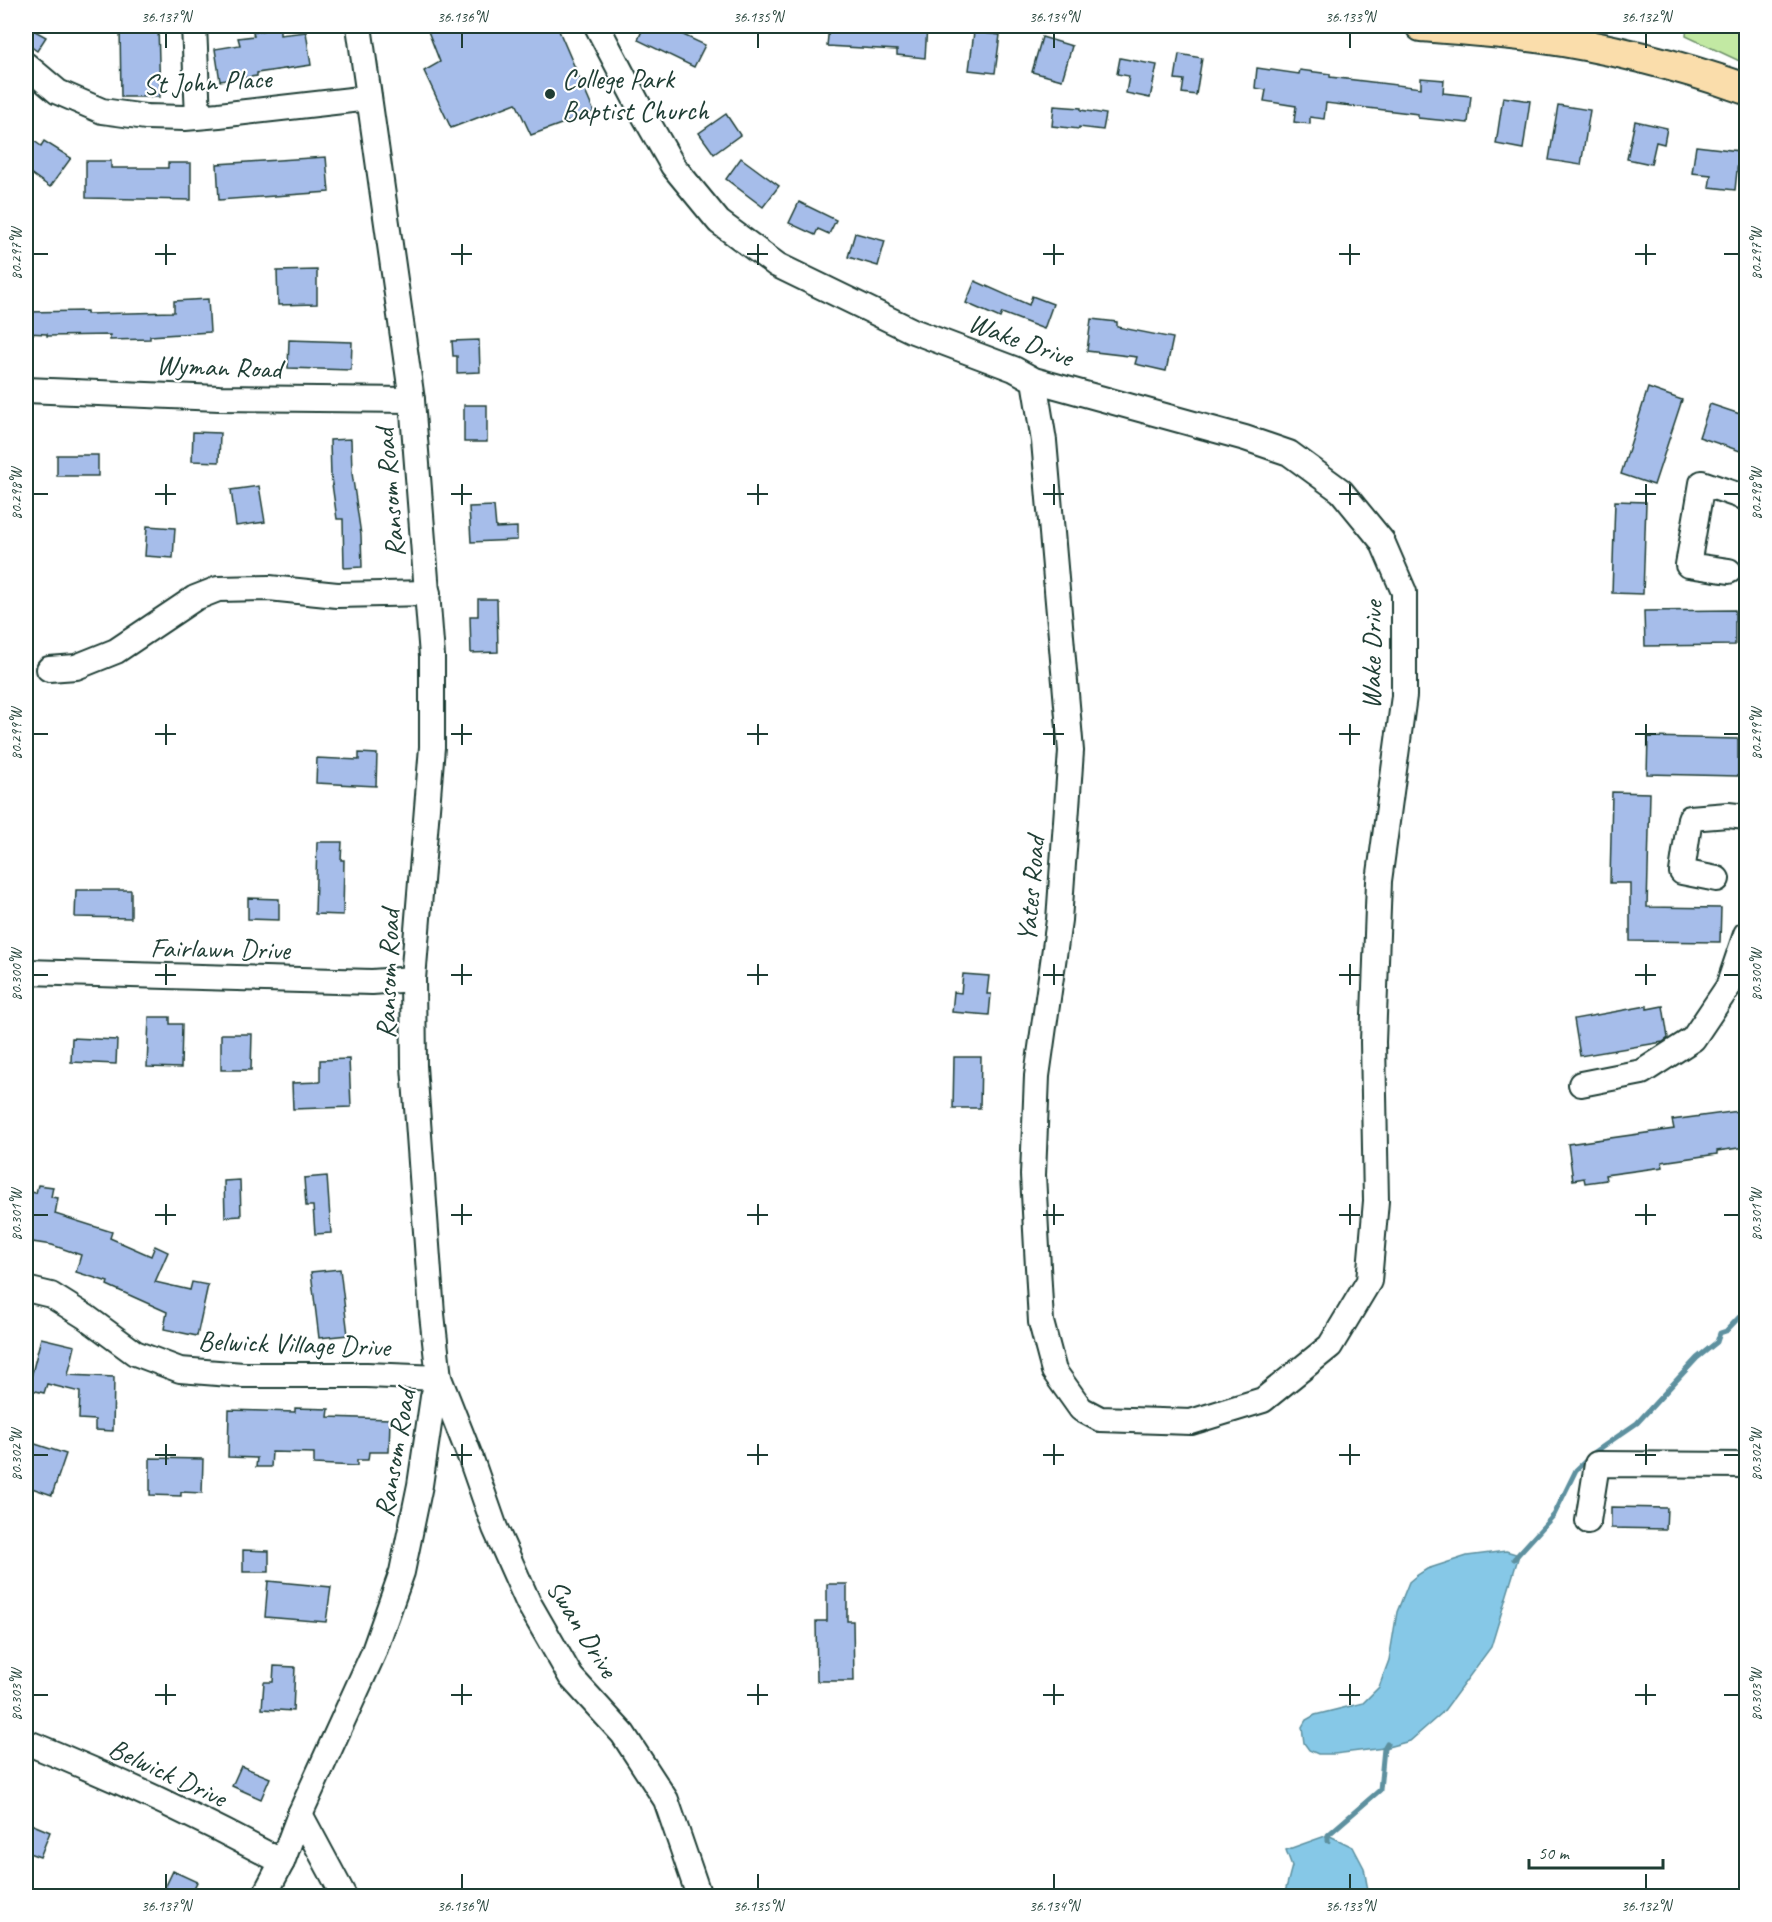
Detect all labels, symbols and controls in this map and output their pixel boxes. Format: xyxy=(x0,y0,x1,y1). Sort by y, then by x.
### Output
text: 36.137°N xyxy=(141,8,194,27)
text: 36.136°N xyxy=(437,8,490,27)
text: 36.135°N xyxy=(733,8,786,27)
text: 36.134°N xyxy=(1029,8,1082,27)
text: 36.133°N xyxy=(1325,8,1378,27)
text: 36.132°N xyxy=(1621,8,1674,27)
street label: St John Place xyxy=(142,61,274,102)
place label: College Park Baptist Church xyxy=(562,61,710,128)
marker: College Park Baptist Church xyxy=(543,87,557,101)
text: 80.297°W xyxy=(7,225,26,280)
text: 80.297°W xyxy=(1747,225,1766,280)
street label: Wake Drive xyxy=(964,304,1080,375)
street label: Wyman Road xyxy=(156,347,286,386)
street label: Ransom Road xyxy=(366,423,413,559)
text: 80.298°W xyxy=(7,465,26,520)
text: 80.298°W xyxy=(1747,465,1766,520)
street label: Wake Drive xyxy=(1353,599,1390,709)
text: 80.299°W xyxy=(7,705,26,760)
text: 80.299°W xyxy=(1747,705,1766,760)
street label: Yates Road xyxy=(1008,831,1053,943)
street label: Ransom Road xyxy=(368,905,407,1039)
street label: Fairlawn Drive xyxy=(150,930,292,967)
text: 80.300°W xyxy=(7,946,26,1001)
text: 80.300°W xyxy=(1747,946,1766,1001)
text: 80.301°W xyxy=(7,1186,26,1241)
text: 80.301°W xyxy=(1747,1186,1766,1241)
street label: Belwick Village Drive xyxy=(197,1323,393,1364)
street label: Ransom Road xyxy=(366,1382,424,1520)
text: 80.302°W xyxy=(7,1426,26,1481)
text: 80.302°W xyxy=(1747,1426,1766,1481)
street label: Swan Drive xyxy=(539,1573,627,1685)
text: 80.303°W xyxy=(7,1666,26,1721)
text: 80.303°W xyxy=(1747,1666,1766,1721)
street label: Belwick Drive xyxy=(103,1730,234,1816)
scale bar xyxy=(1529,1832,1662,1870)
text: 50 m xyxy=(1538,1842,1571,1864)
text: 36.137°N xyxy=(141,1897,194,1916)
text: 36.136°N xyxy=(437,1897,490,1916)
text: 36.135°N xyxy=(733,1897,786,1916)
text: 36.134°N xyxy=(1029,1897,1082,1916)
text: 36.133°N xyxy=(1325,1897,1378,1916)
text: 36.132°N xyxy=(1621,1897,1674,1916)

